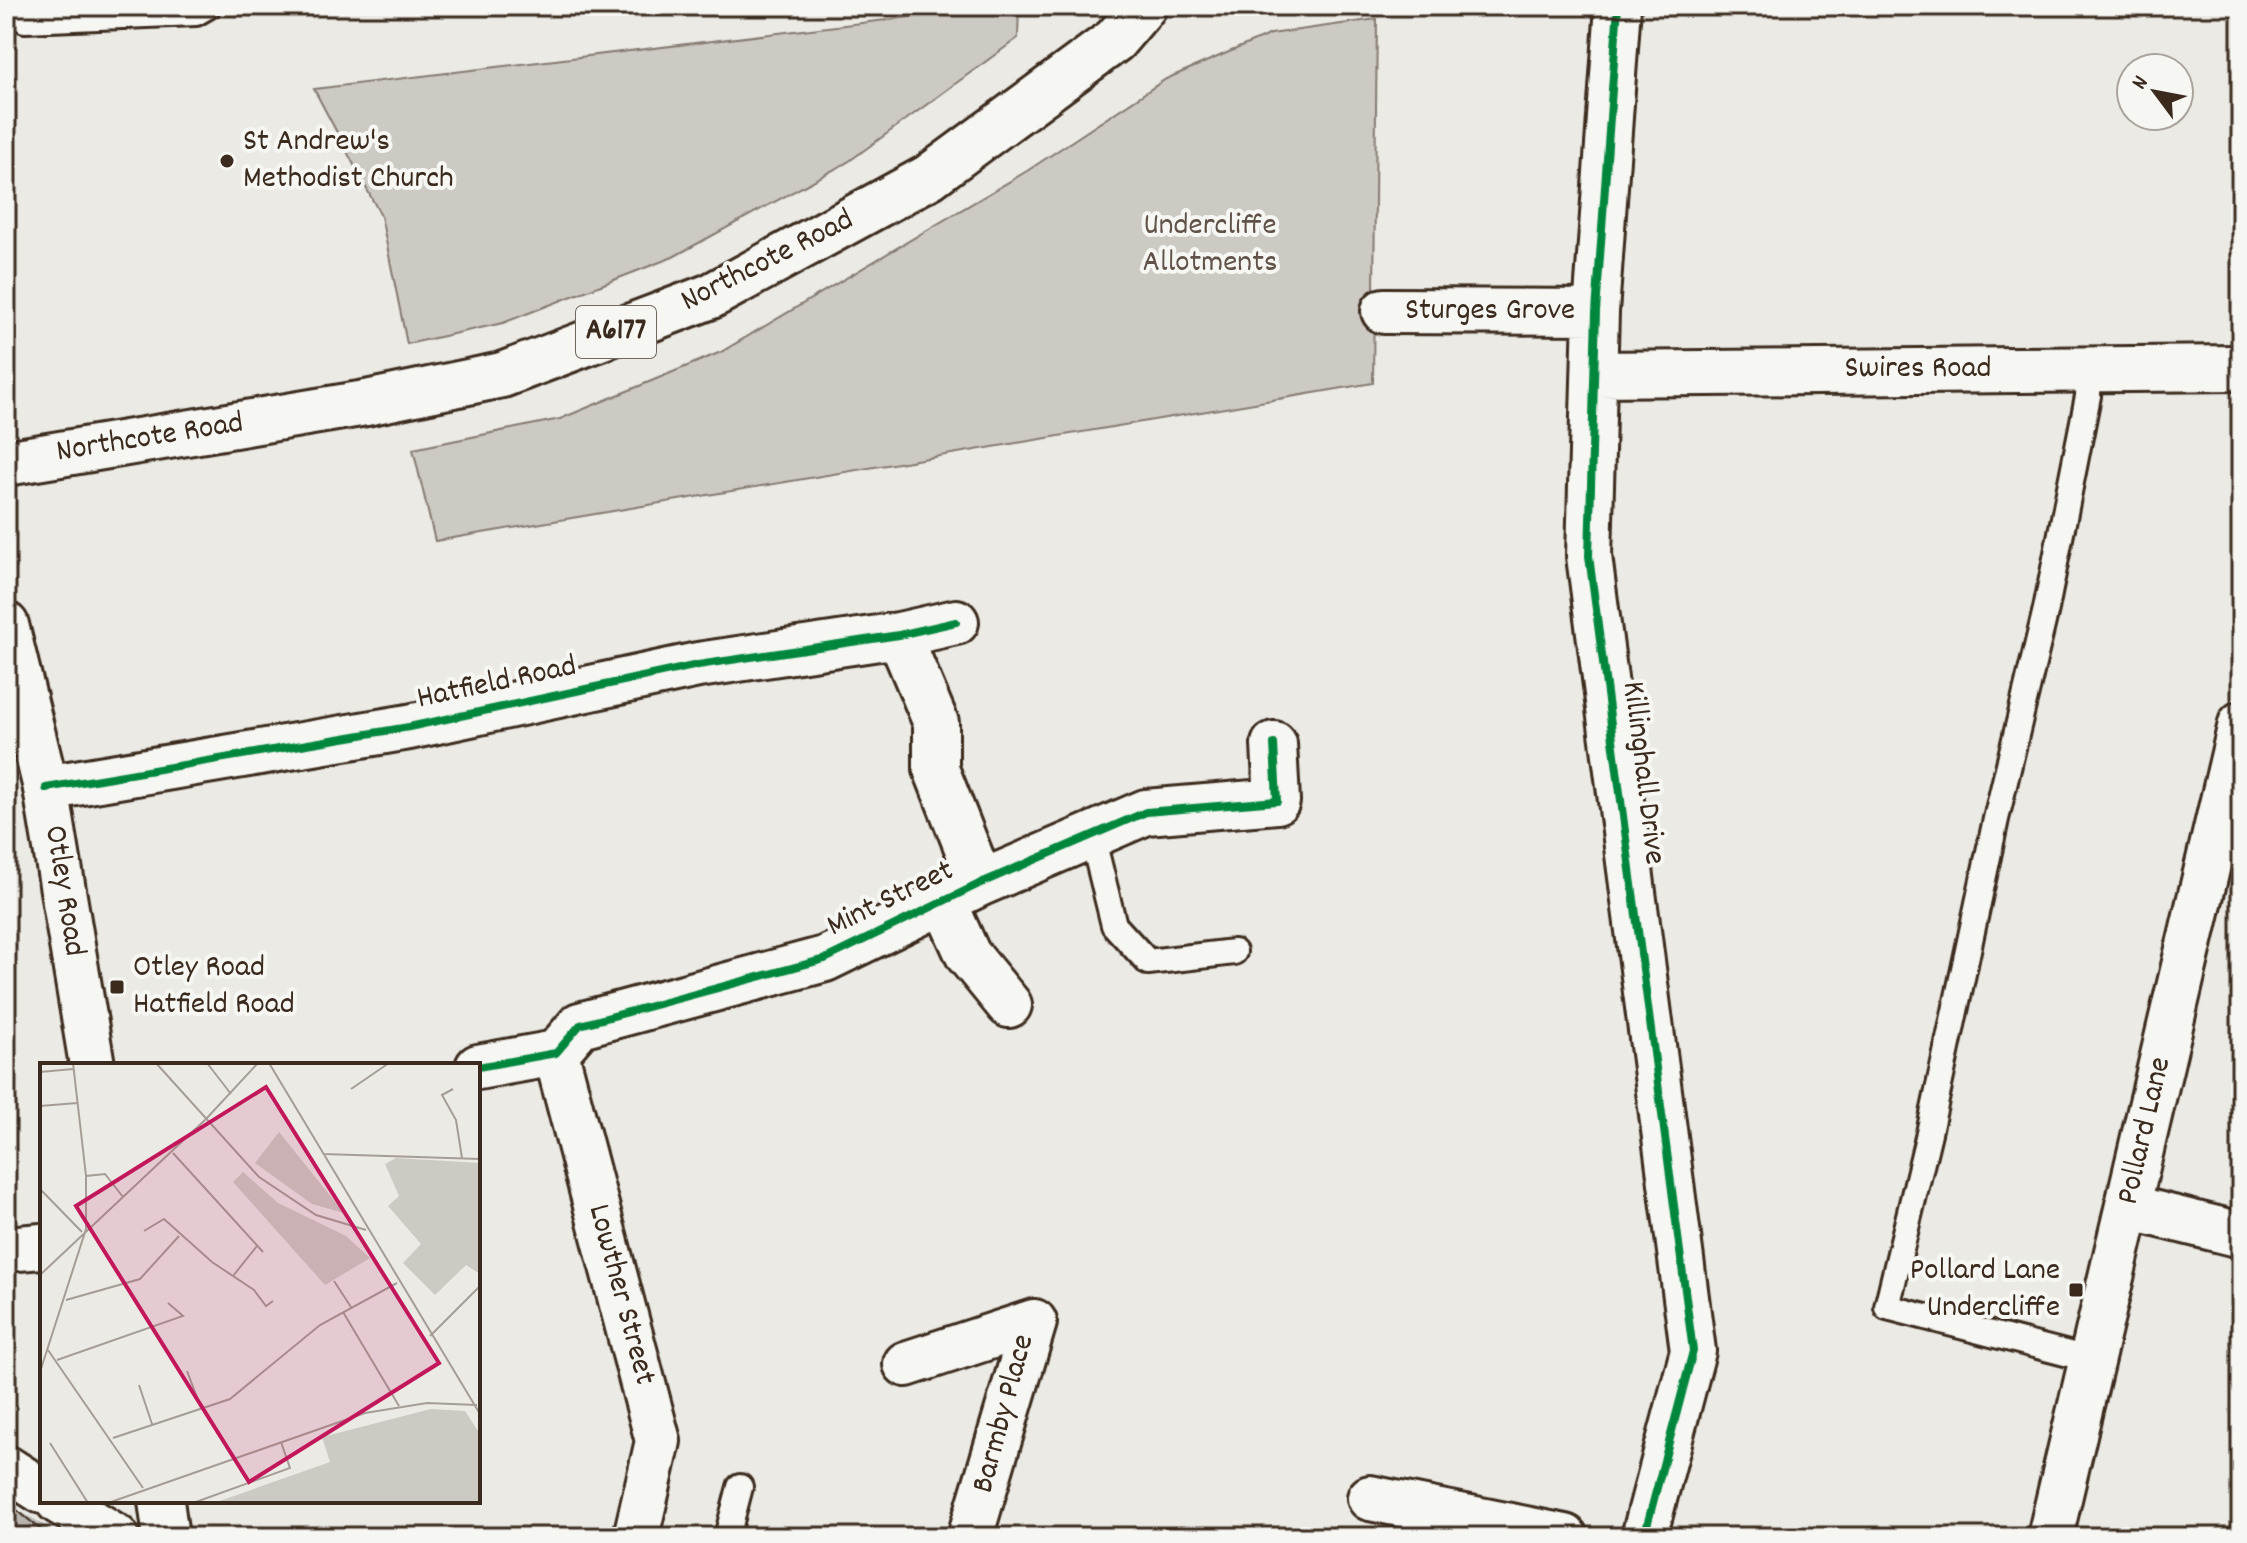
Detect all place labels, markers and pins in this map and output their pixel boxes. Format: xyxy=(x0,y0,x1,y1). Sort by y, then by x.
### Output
place label: St Andrew's Methodist Church xyxy=(243,120,454,203)
marker: St Andrew's Methodist Church xyxy=(218,152,236,170)
place label: Otley Road Hatfield Road xyxy=(133,946,295,1029)
marker: Otley Road Hatfield Road xyxy=(108,978,126,996)
place label: Pollard Lane Undercliffe xyxy=(1910,1249,2060,1332)
marker: Pollard Lane Undercliffe xyxy=(2067,1281,2085,1299)

